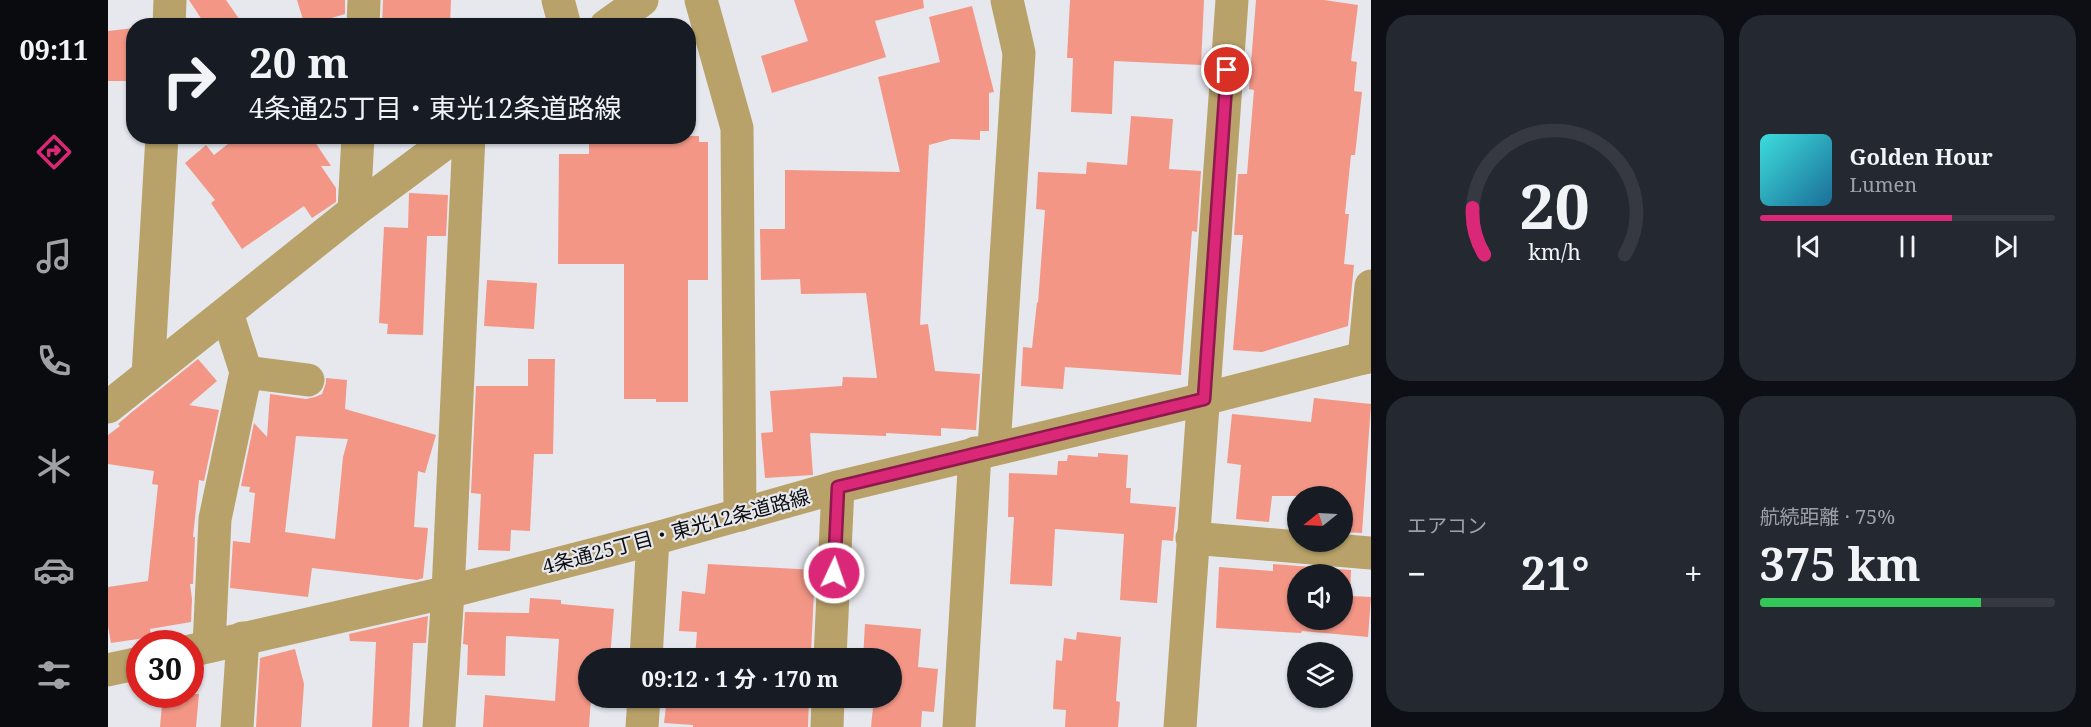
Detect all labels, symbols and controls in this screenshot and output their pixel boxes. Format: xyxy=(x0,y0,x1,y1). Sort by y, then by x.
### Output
text: 09:11 xyxy=(19,31,89,68)
text: 20 m xyxy=(249,33,349,90)
icon: right xyxy=(150,42,228,120)
pin xyxy=(1201,44,1252,95)
icon: arrive xyxy=(1210,53,1243,86)
text: 4条通25丁目・東光12条道路線 xyxy=(249,89,621,126)
icon: directions xyxy=(33,131,75,173)
text: Golden Hour xyxy=(1850,141,1993,171)
text: 20 xyxy=(1519,162,1590,247)
text: Lumen xyxy=(1850,171,1917,198)
icon: previous xyxy=(1792,230,1825,263)
icon: pause xyxy=(1891,230,1924,263)
icon: next xyxy=(1989,230,2022,263)
icon: music xyxy=(33,235,75,277)
text: km/h xyxy=(1528,238,1581,267)
icon: phone xyxy=(33,340,75,382)
icon: climate xyxy=(33,445,75,487)
street label: 4条通25丁目・東光12条道路線 xyxy=(539,482,813,580)
north arrow xyxy=(1287,486,1353,552)
map controls xyxy=(1287,486,1353,708)
text: 航続距離 · 75% xyxy=(1760,503,1895,530)
text: エアコン xyxy=(1407,512,1487,539)
text: 375 km xyxy=(1760,533,1921,594)
position arrow xyxy=(802,541,866,605)
text: 21° xyxy=(1521,542,1590,603)
icon: car xyxy=(33,549,75,591)
text: − xyxy=(1407,551,1426,596)
text: + xyxy=(1684,551,1702,596)
button: sound xyxy=(1287,564,1353,630)
speed limit sign: 30 xyxy=(126,630,204,708)
button: layers xyxy=(1287,642,1353,708)
icon: filters xyxy=(33,654,75,696)
text: 09:12 · 1 分 · 170 m xyxy=(641,663,839,693)

